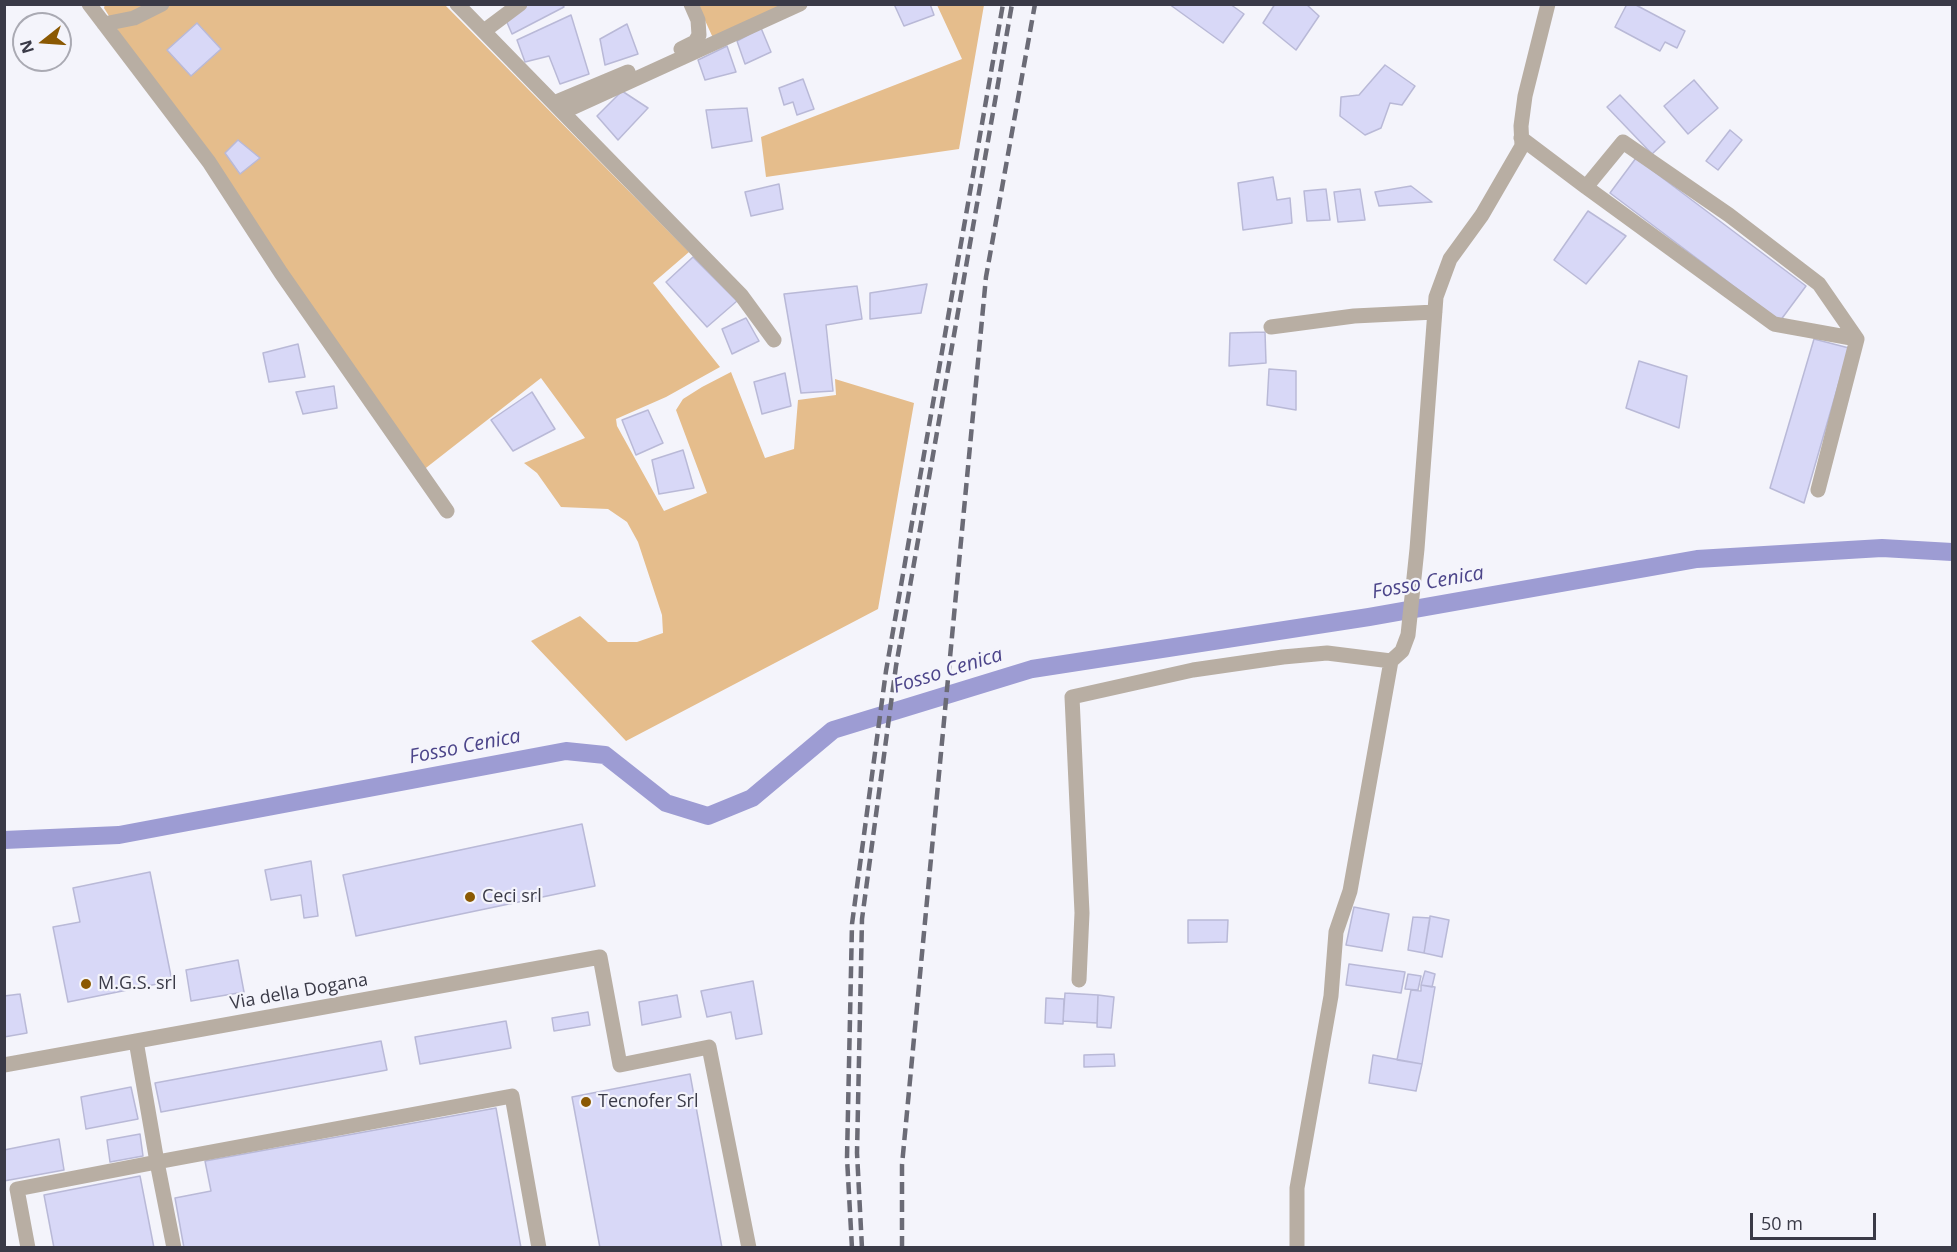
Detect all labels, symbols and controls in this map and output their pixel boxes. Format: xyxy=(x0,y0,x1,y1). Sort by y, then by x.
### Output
north arrow xyxy=(12,12,72,72)
text: N xyxy=(14,37,39,56)
water label: Fosso Cenica xyxy=(1370,561,1486,605)
water label: Fosso Cenica xyxy=(890,643,1006,699)
water label: Fosso Cenica xyxy=(407,724,523,770)
place label: Ceci srl xyxy=(482,886,542,908)
marker: Ceci srl xyxy=(463,890,477,904)
street label: Via della Dogana xyxy=(228,969,370,1015)
place label: M.G.S. srl xyxy=(98,973,176,995)
marker: M.G.S. srl xyxy=(79,977,93,991)
place label: Tecnofer Srl xyxy=(598,1091,698,1113)
marker: Tecnofer Srl xyxy=(579,1095,593,1109)
scale bar xyxy=(1753,1201,1879,1239)
text: 50 m xyxy=(1761,1211,1803,1235)

